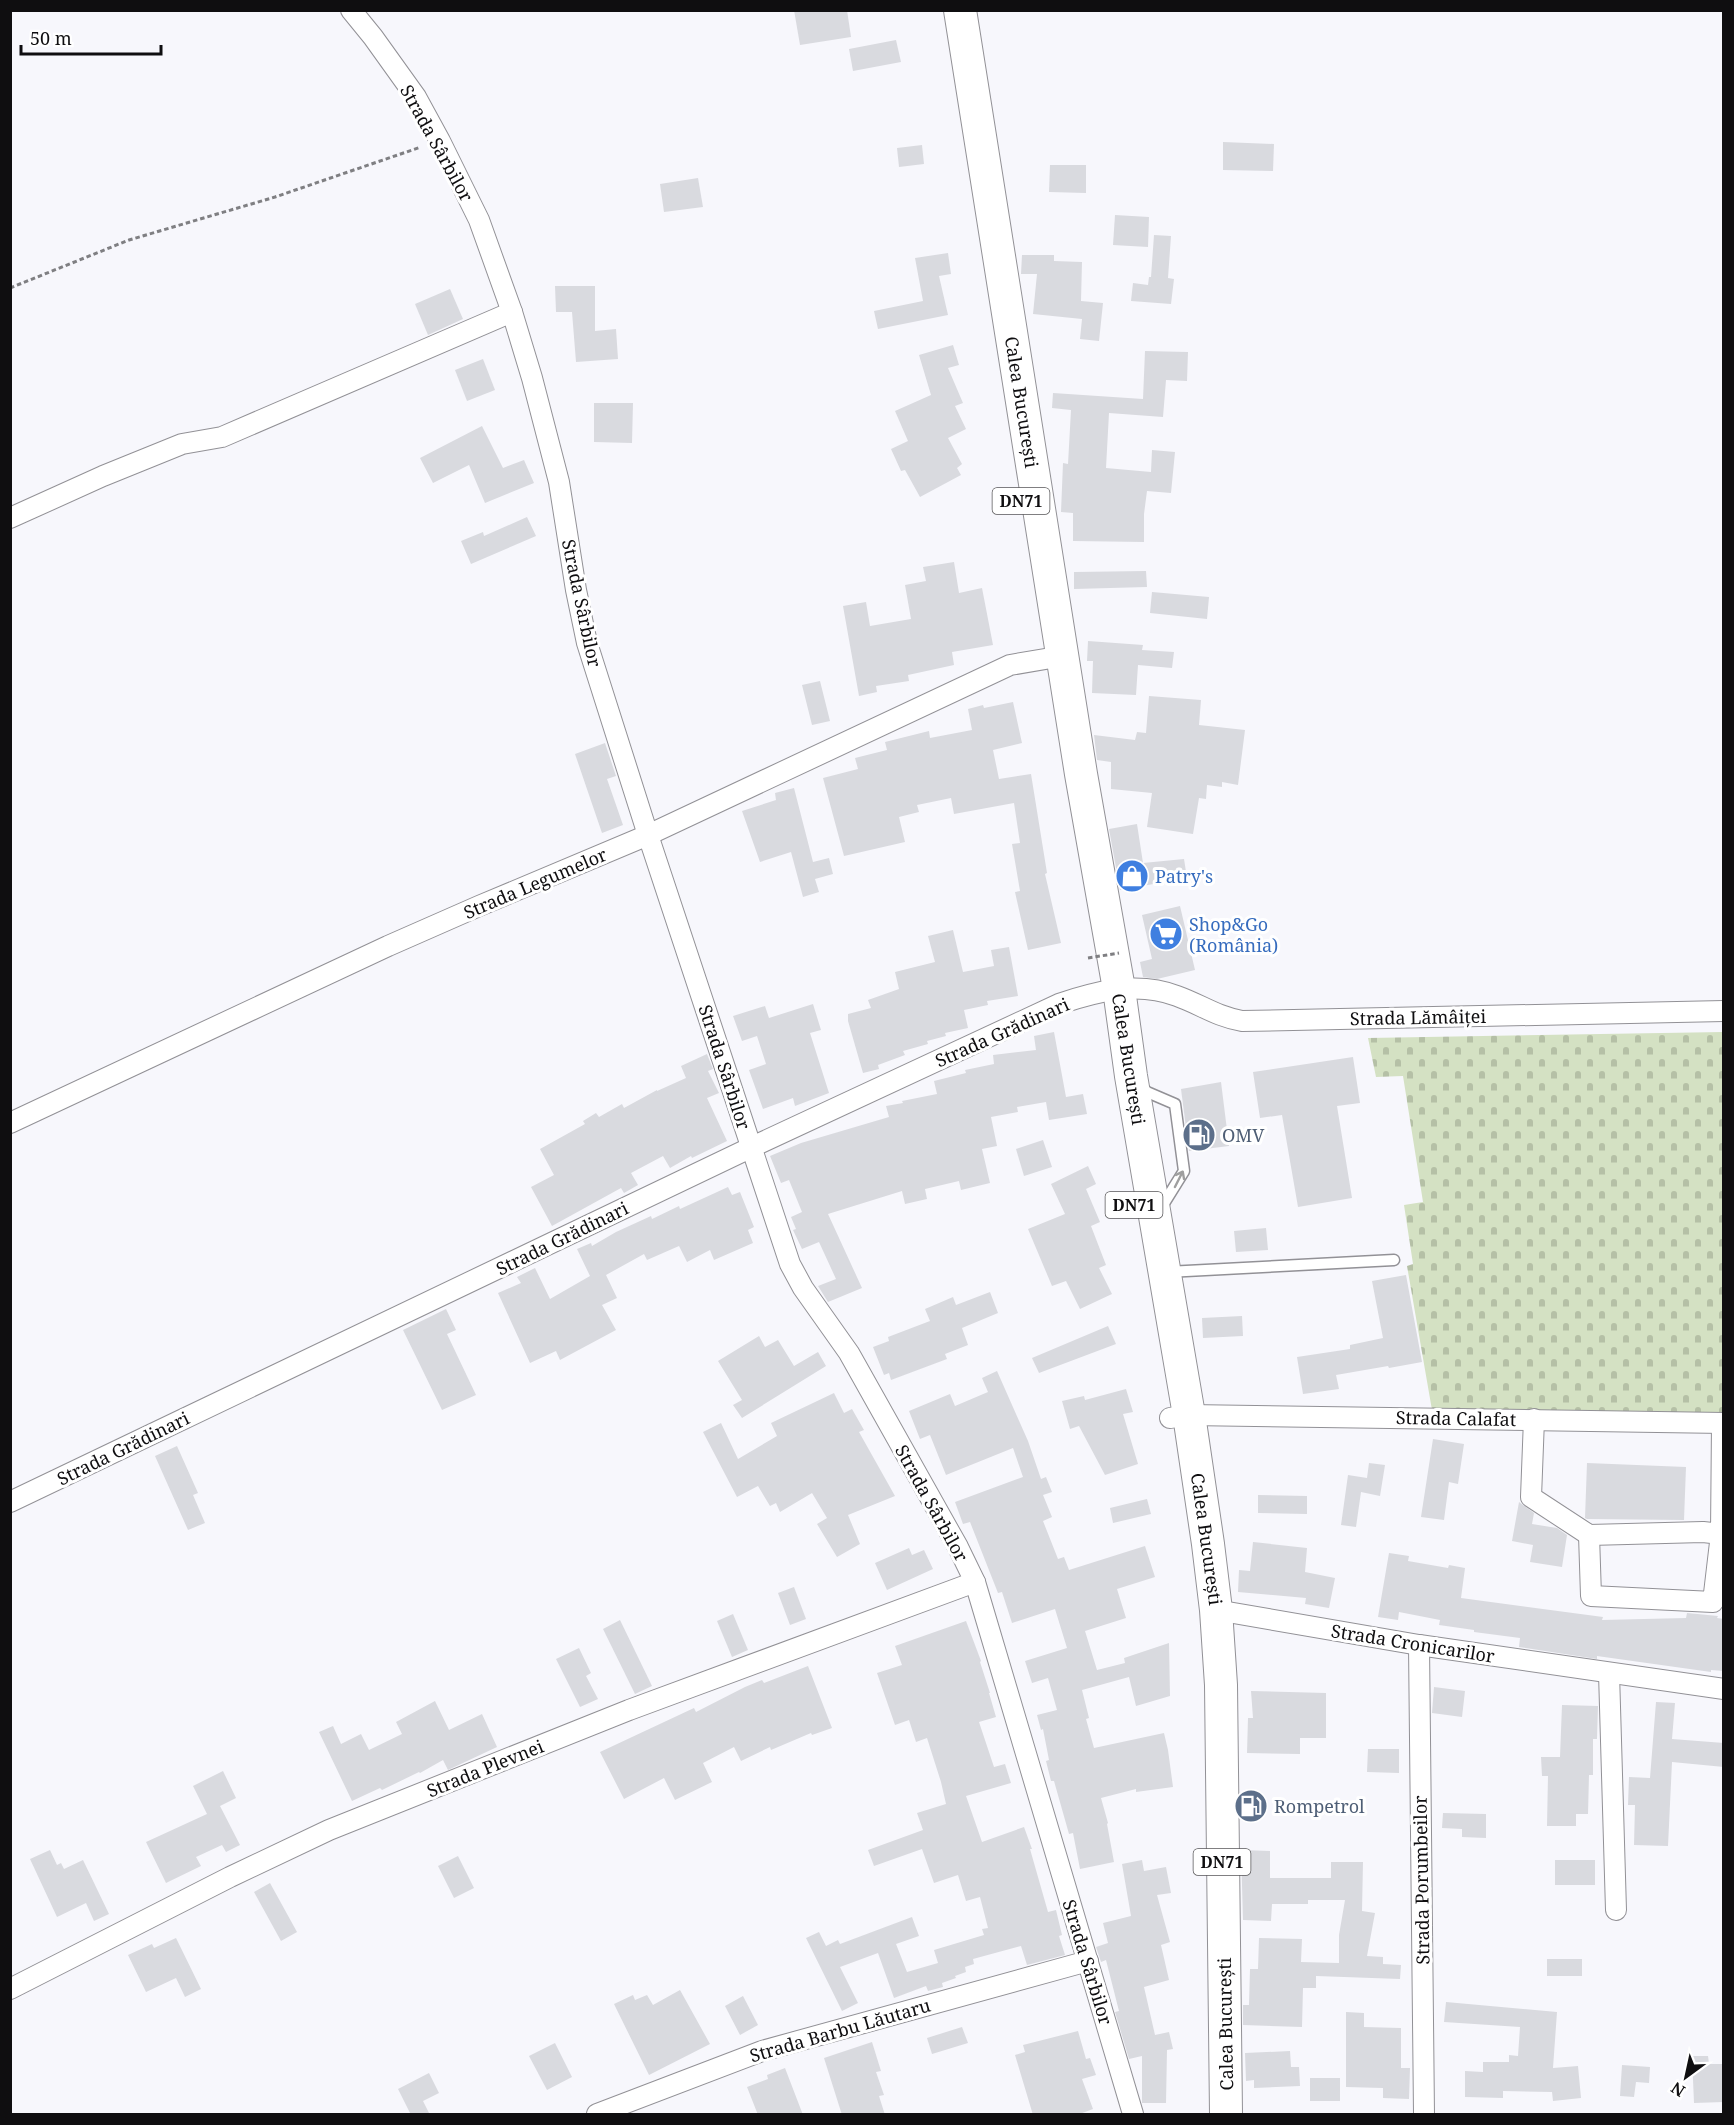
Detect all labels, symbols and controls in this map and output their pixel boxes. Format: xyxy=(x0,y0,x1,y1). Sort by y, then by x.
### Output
scale bar xyxy=(21,18,160,56)
text: 50 m xyxy=(30,26,72,50)
street label: Strada Sârbilor xyxy=(395,80,479,206)
street label: Calea București xyxy=(1000,334,1044,470)
road number: DN71 xyxy=(992,488,1050,514)
street label: Strada Sârbilor xyxy=(557,537,607,670)
street label: Strada Legumelor xyxy=(460,842,611,924)
shop icon: Patry's xyxy=(1114,858,1150,894)
place label: Patry's xyxy=(1155,864,1213,888)
place label: Shop&Go (România) xyxy=(1189,912,1278,957)
supermarket icon: Shop&Go (România) xyxy=(1148,916,1184,952)
street label: Calea București xyxy=(1107,991,1151,1127)
street label: Strada Grădinari xyxy=(931,992,1073,1072)
street label: Strada Sârbilor xyxy=(694,1002,757,1133)
street label: Strada Lămâiței xyxy=(1350,1004,1487,1030)
fuel station icon: OMV xyxy=(1181,1117,1217,1153)
place label: OMV xyxy=(1222,1123,1265,1147)
one-way arrow xyxy=(1174,1170,1186,1188)
road number: DN71 xyxy=(1106,1192,1162,1218)
street label: Strada Grădinari xyxy=(492,1196,632,1280)
street label: Strada Calafat xyxy=(1396,1405,1516,1431)
street label: Strada Grădinari xyxy=(53,1406,193,1490)
street label: Strada Sârbilor xyxy=(890,1440,974,1566)
street label: Calea București xyxy=(1186,1471,1228,1607)
street label: Strada Cronicarilor xyxy=(1330,1618,1497,1668)
street label: Strada Plevnei xyxy=(423,1734,547,1802)
fuel station icon: Rompetrol xyxy=(1233,1788,1269,1824)
place label: Rompetrol xyxy=(1274,1794,1365,1818)
street label: Strada Porumbeilor xyxy=(1408,1795,1434,1965)
road number: DN71 xyxy=(1194,1849,1250,1875)
street label: Strada Sârbilor xyxy=(1058,1896,1119,2028)
street label: Calea București xyxy=(1212,1957,1238,2091)
street label: Strada Barbu Lăutaru xyxy=(747,1993,934,2067)
north arrow xyxy=(1656,2047,1716,2107)
text: N xyxy=(1666,2077,1689,2102)

